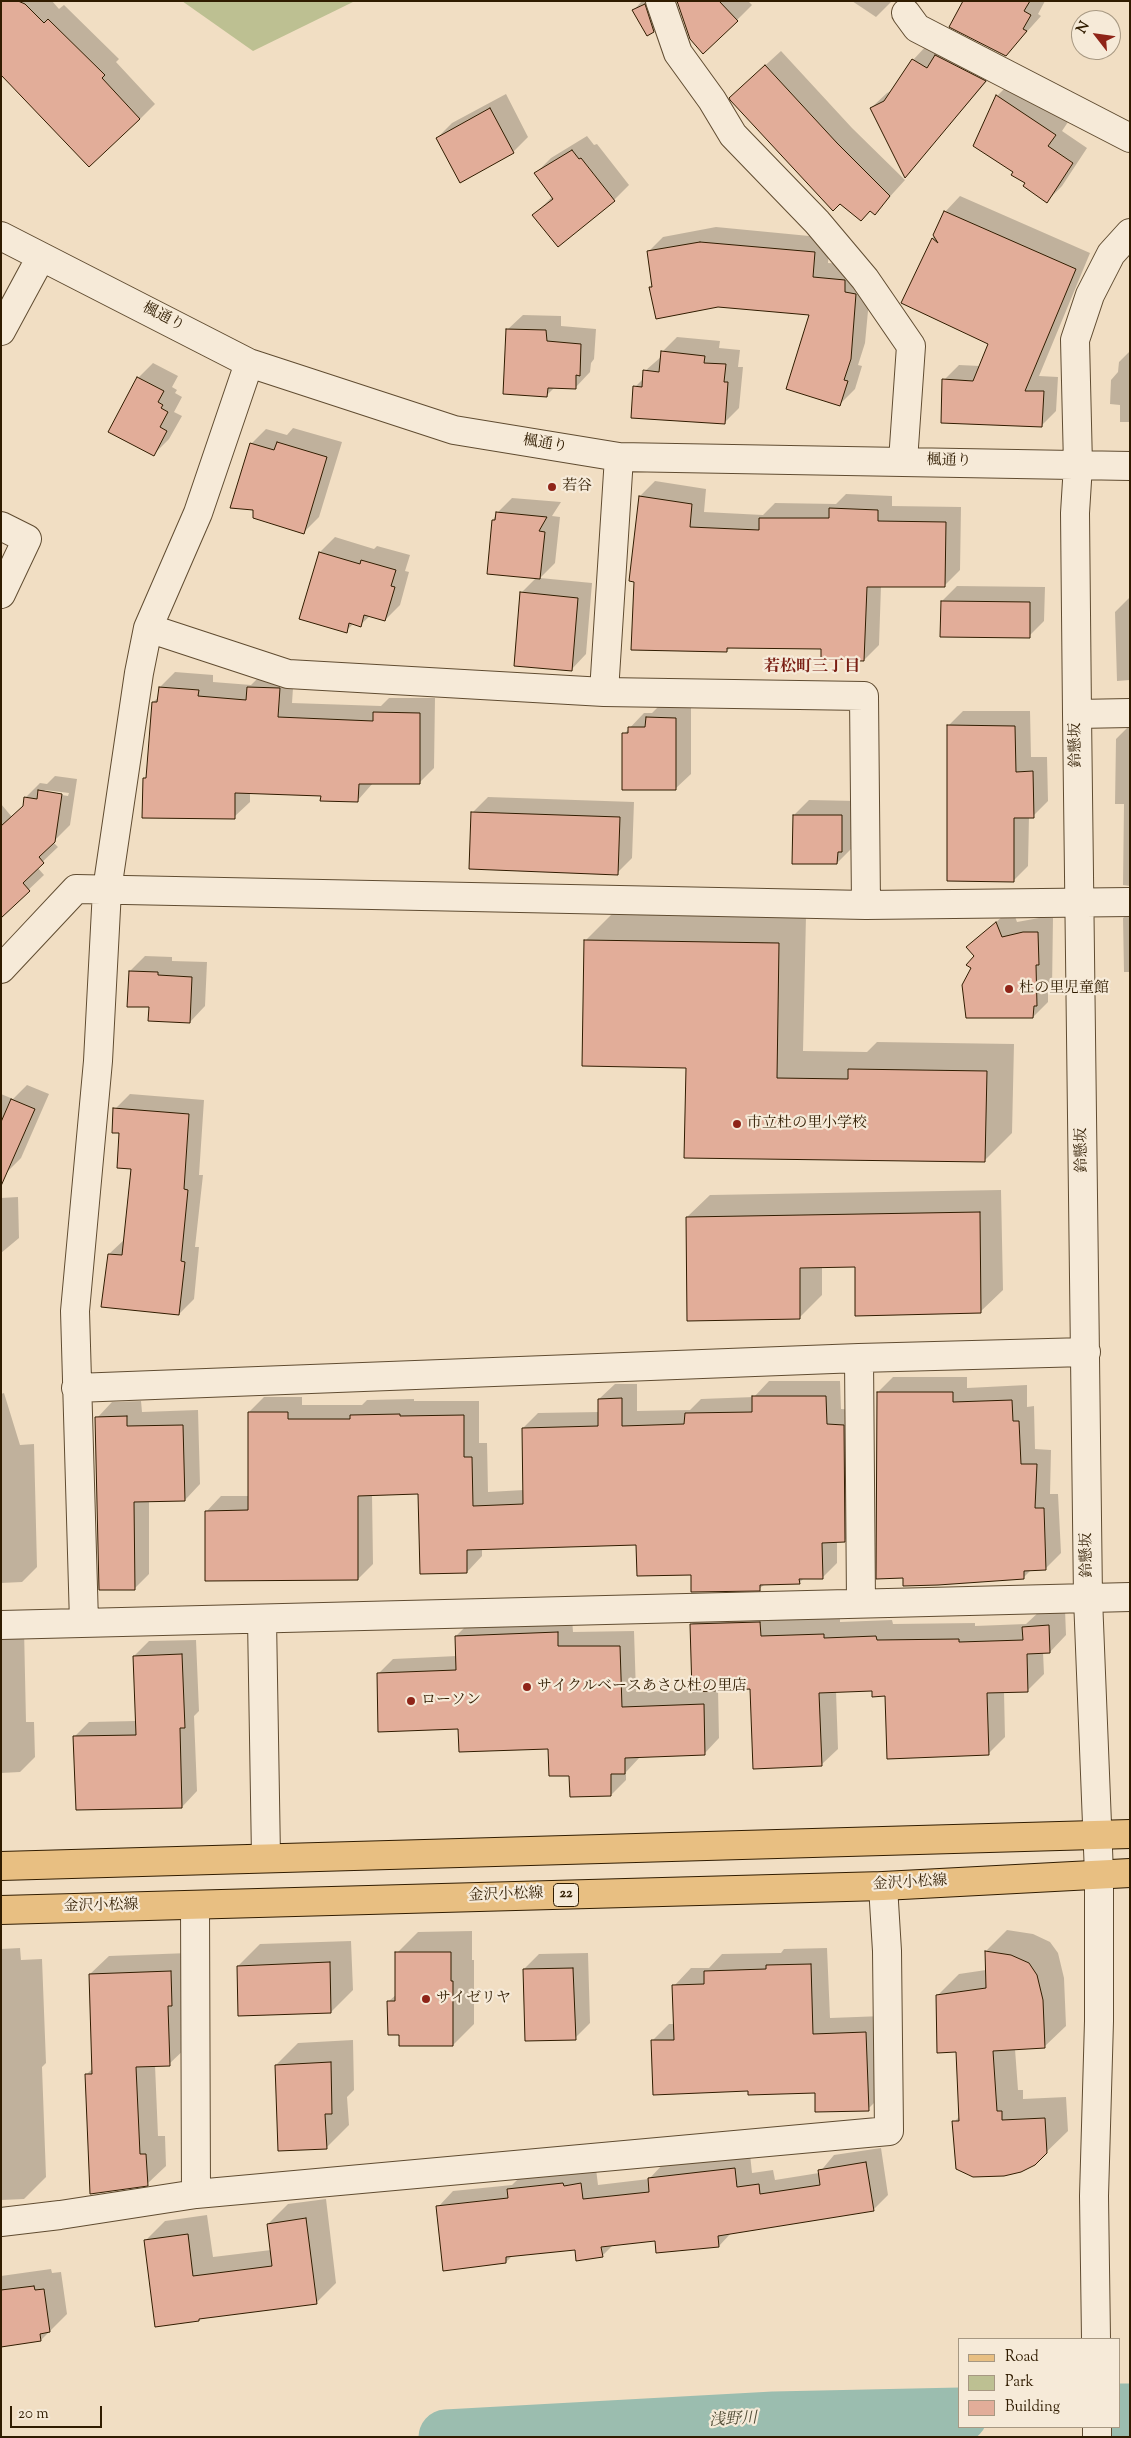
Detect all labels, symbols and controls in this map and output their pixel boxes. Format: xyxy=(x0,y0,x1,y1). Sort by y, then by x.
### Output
north arrow xyxy=(1071,10,1121,60)
text: N xyxy=(1072,18,1095,38)
street label: 楓通り xyxy=(139,300,187,336)
street label: 楓通り xyxy=(521,433,569,457)
street label: 楓通り xyxy=(926,453,972,471)
place label: 若谷 xyxy=(562,478,592,496)
marker: 若谷 xyxy=(546,481,558,493)
district label: 若松町三丁目 xyxy=(764,658,860,678)
street label: 鈴懸坂 xyxy=(1068,722,1086,768)
place label: 杜の里児童館 xyxy=(1019,980,1109,998)
marker: 杜の里児童館 xyxy=(1003,983,1015,995)
place label: 市立杜の里小学校 xyxy=(747,1115,867,1133)
marker: 市立杜の里小学校 xyxy=(731,1118,743,1130)
street label: 鈴懸坂 xyxy=(1074,1127,1092,1173)
street label: 鈴懸坂 xyxy=(1079,1532,1097,1578)
place label: サイクルベースあさひ杜の里店 xyxy=(537,1678,747,1696)
marker: サイクルベースあさひ杜の里店 xyxy=(521,1681,533,1693)
place label: ローソン xyxy=(421,1692,481,1710)
marker: ローソン xyxy=(405,1695,417,1707)
street label: 金沢小松線 xyxy=(872,1873,948,1895)
road number: 22 xyxy=(554,1884,578,1906)
street label: 金沢小松線 xyxy=(468,1886,544,1906)
street label: 金沢小松線 xyxy=(63,1897,139,1917)
place label: サイゼリヤ xyxy=(436,1990,511,2008)
marker: サイゼリヤ xyxy=(420,1993,432,2005)
legend xyxy=(958,2338,1121,2428)
text: Road xyxy=(1005,2347,1039,2368)
text: Park xyxy=(1005,2372,1034,2393)
scale bar xyxy=(12,2396,105,2428)
text: Building xyxy=(1005,2397,1060,2418)
text: 20 m xyxy=(18,2404,49,2425)
water label: 浅野川 xyxy=(709,2410,757,2432)

